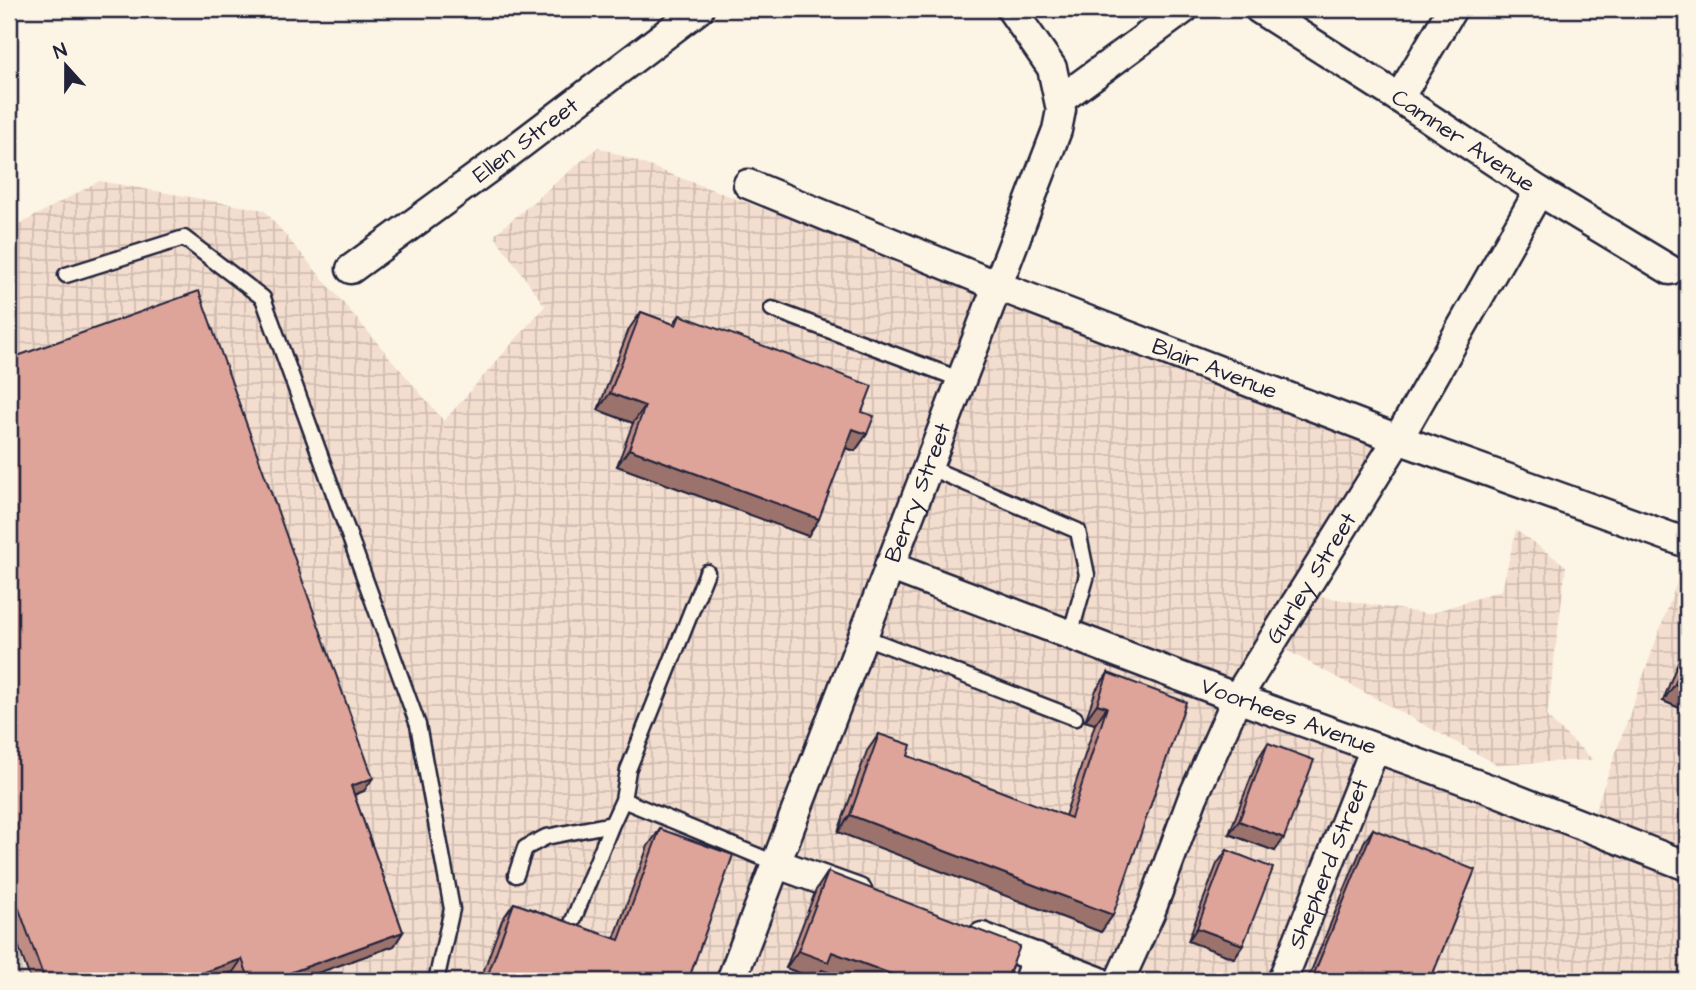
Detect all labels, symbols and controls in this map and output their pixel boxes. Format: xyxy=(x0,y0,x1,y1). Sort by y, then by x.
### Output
north arrow xyxy=(32,32,102,102)
text: N xyxy=(50,37,71,66)
street label: Camner Avenue xyxy=(1385,81,1541,200)
street label: Ellen Street xyxy=(466,89,586,191)
street label: Blair Avenue xyxy=(1147,330,1282,407)
street label: Berry Street xyxy=(877,418,960,567)
street label: Gurley Street xyxy=(1259,506,1365,650)
street label: Voorhees Avenue xyxy=(1196,670,1381,763)
street label: Shepherd Street xyxy=(1280,774,1377,954)

